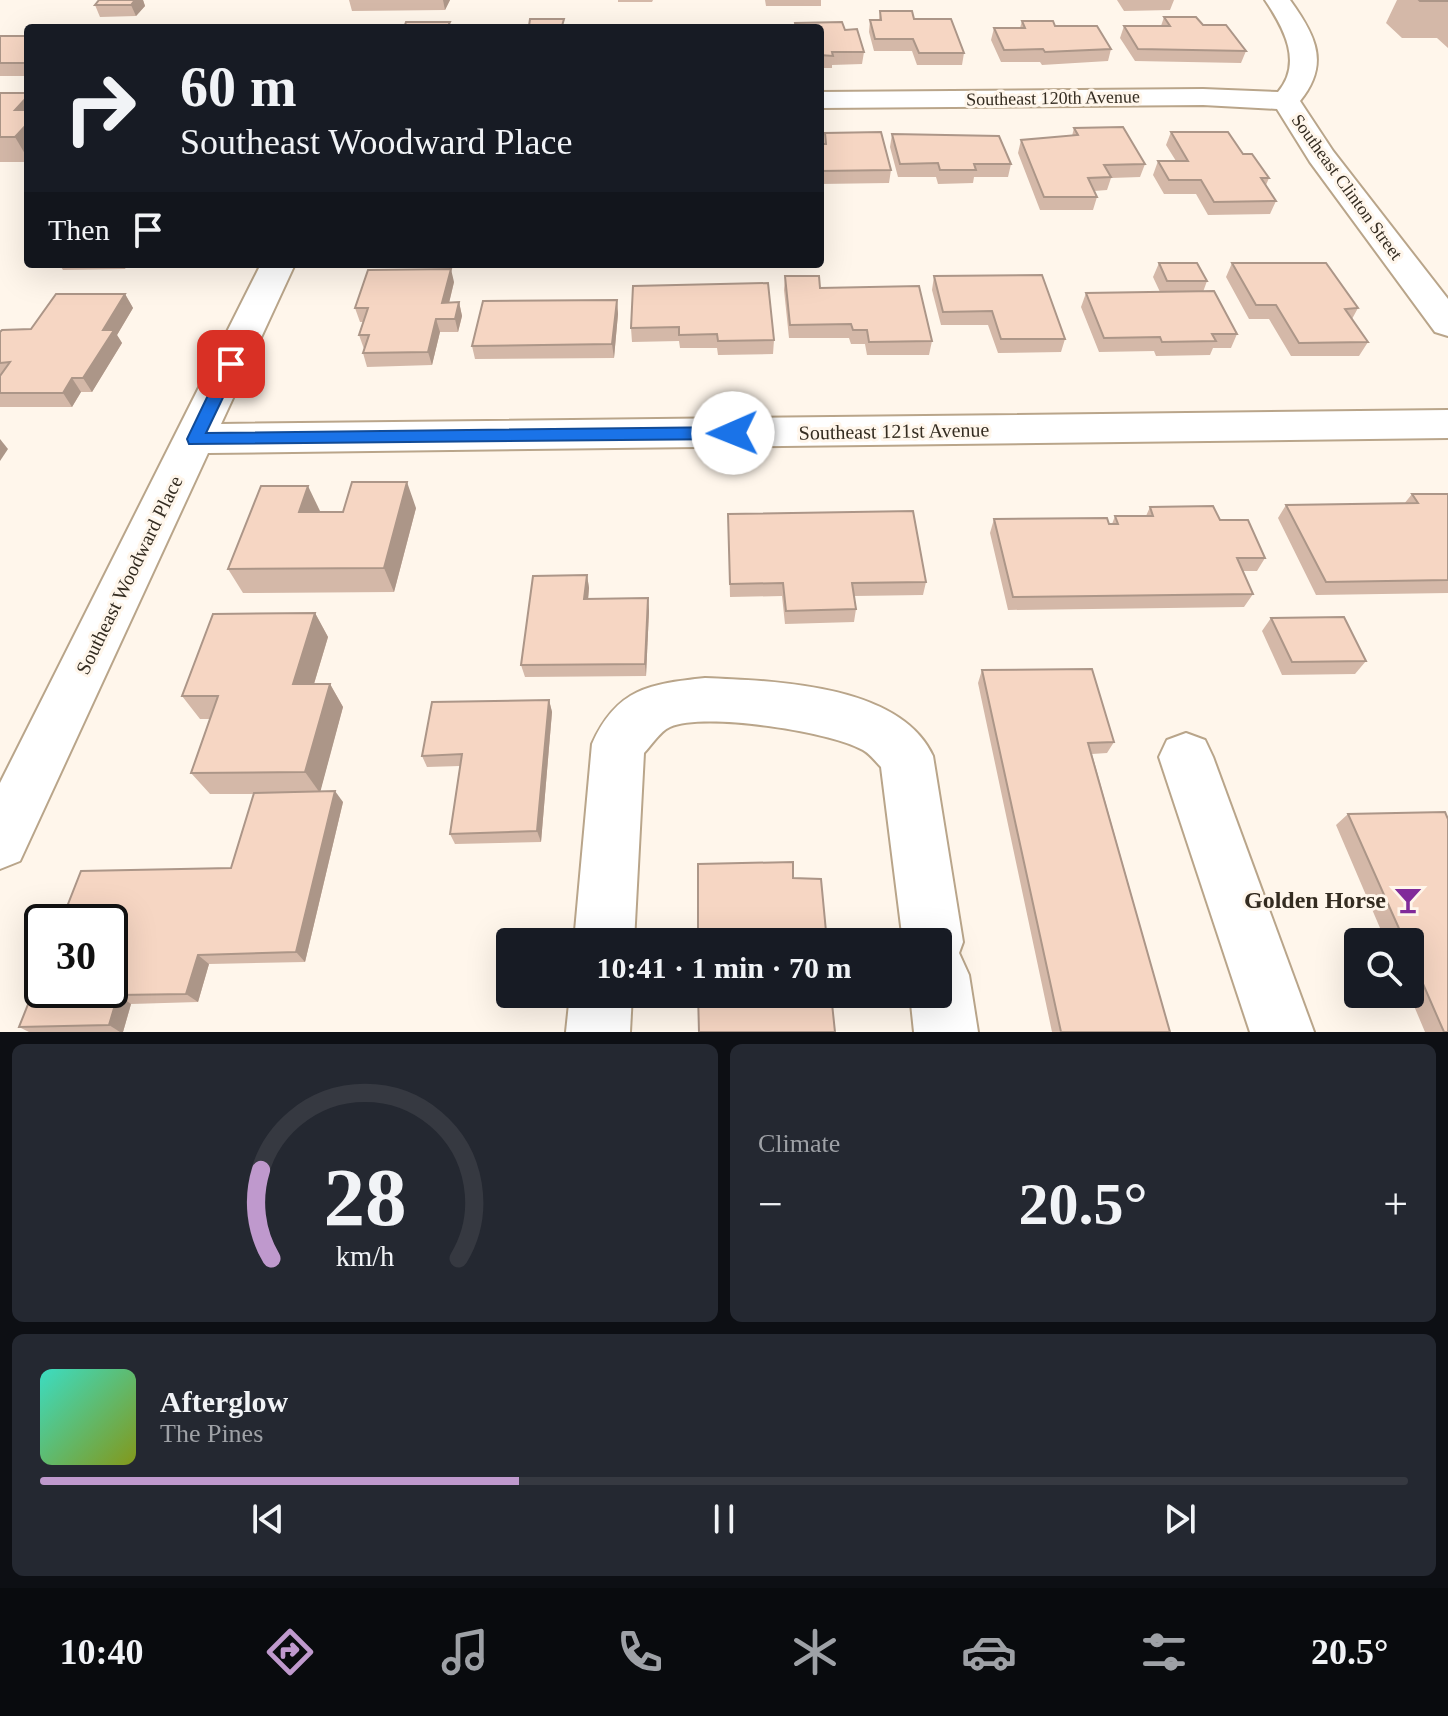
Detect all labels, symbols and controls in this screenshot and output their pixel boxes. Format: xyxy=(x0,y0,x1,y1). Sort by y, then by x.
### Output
icon: right xyxy=(48,56,152,160)
text: 60 m xyxy=(180,56,297,118)
street label: Southeast 120th Avenue xyxy=(966,86,1140,110)
street label: Southeast Clinton Street xyxy=(1287,110,1407,264)
text: Southeast Woodward Place xyxy=(180,122,572,162)
icon: arrive xyxy=(126,208,170,252)
text: Then xyxy=(48,213,110,246)
pin xyxy=(197,330,265,398)
icon: arrive xyxy=(209,342,253,386)
position arrow xyxy=(691,391,775,475)
street label: Southeast 121st Avenue xyxy=(798,418,990,444)
street label: Southeast Woodward Place xyxy=(71,472,187,678)
bar icon: Golden Horse xyxy=(1393,885,1423,915)
place label: Golden Horse xyxy=(1244,887,1386,913)
speed limit sign: 30 xyxy=(24,904,128,1008)
map controls xyxy=(1344,928,1424,1008)
button: search xyxy=(1344,928,1424,1008)
text: 10:41 · 1 min · 70 m xyxy=(597,951,852,984)
text: Climate xyxy=(758,1129,840,1158)
text: 28 xyxy=(323,1151,407,1243)
text: 20.5° xyxy=(1019,1171,1148,1237)
text: − xyxy=(758,1180,783,1229)
text: + xyxy=(1383,1180,1408,1229)
text: km/h xyxy=(336,1241,394,1272)
text: Afterglow xyxy=(160,1385,288,1418)
text: The Pines xyxy=(160,1419,263,1448)
icon: previous xyxy=(246,1497,290,1541)
icon: pause xyxy=(702,1497,746,1541)
icon: next xyxy=(1158,1497,1202,1541)
icon: directions xyxy=(262,1624,318,1680)
icon: music xyxy=(437,1624,493,1680)
icon: phone xyxy=(612,1624,668,1680)
icon: climate xyxy=(787,1624,843,1680)
icon: car xyxy=(961,1624,1017,1680)
icon: filters xyxy=(1136,1624,1192,1680)
text: 10:40 xyxy=(59,1632,143,1672)
text: 20.5° xyxy=(1311,1632,1389,1672)

